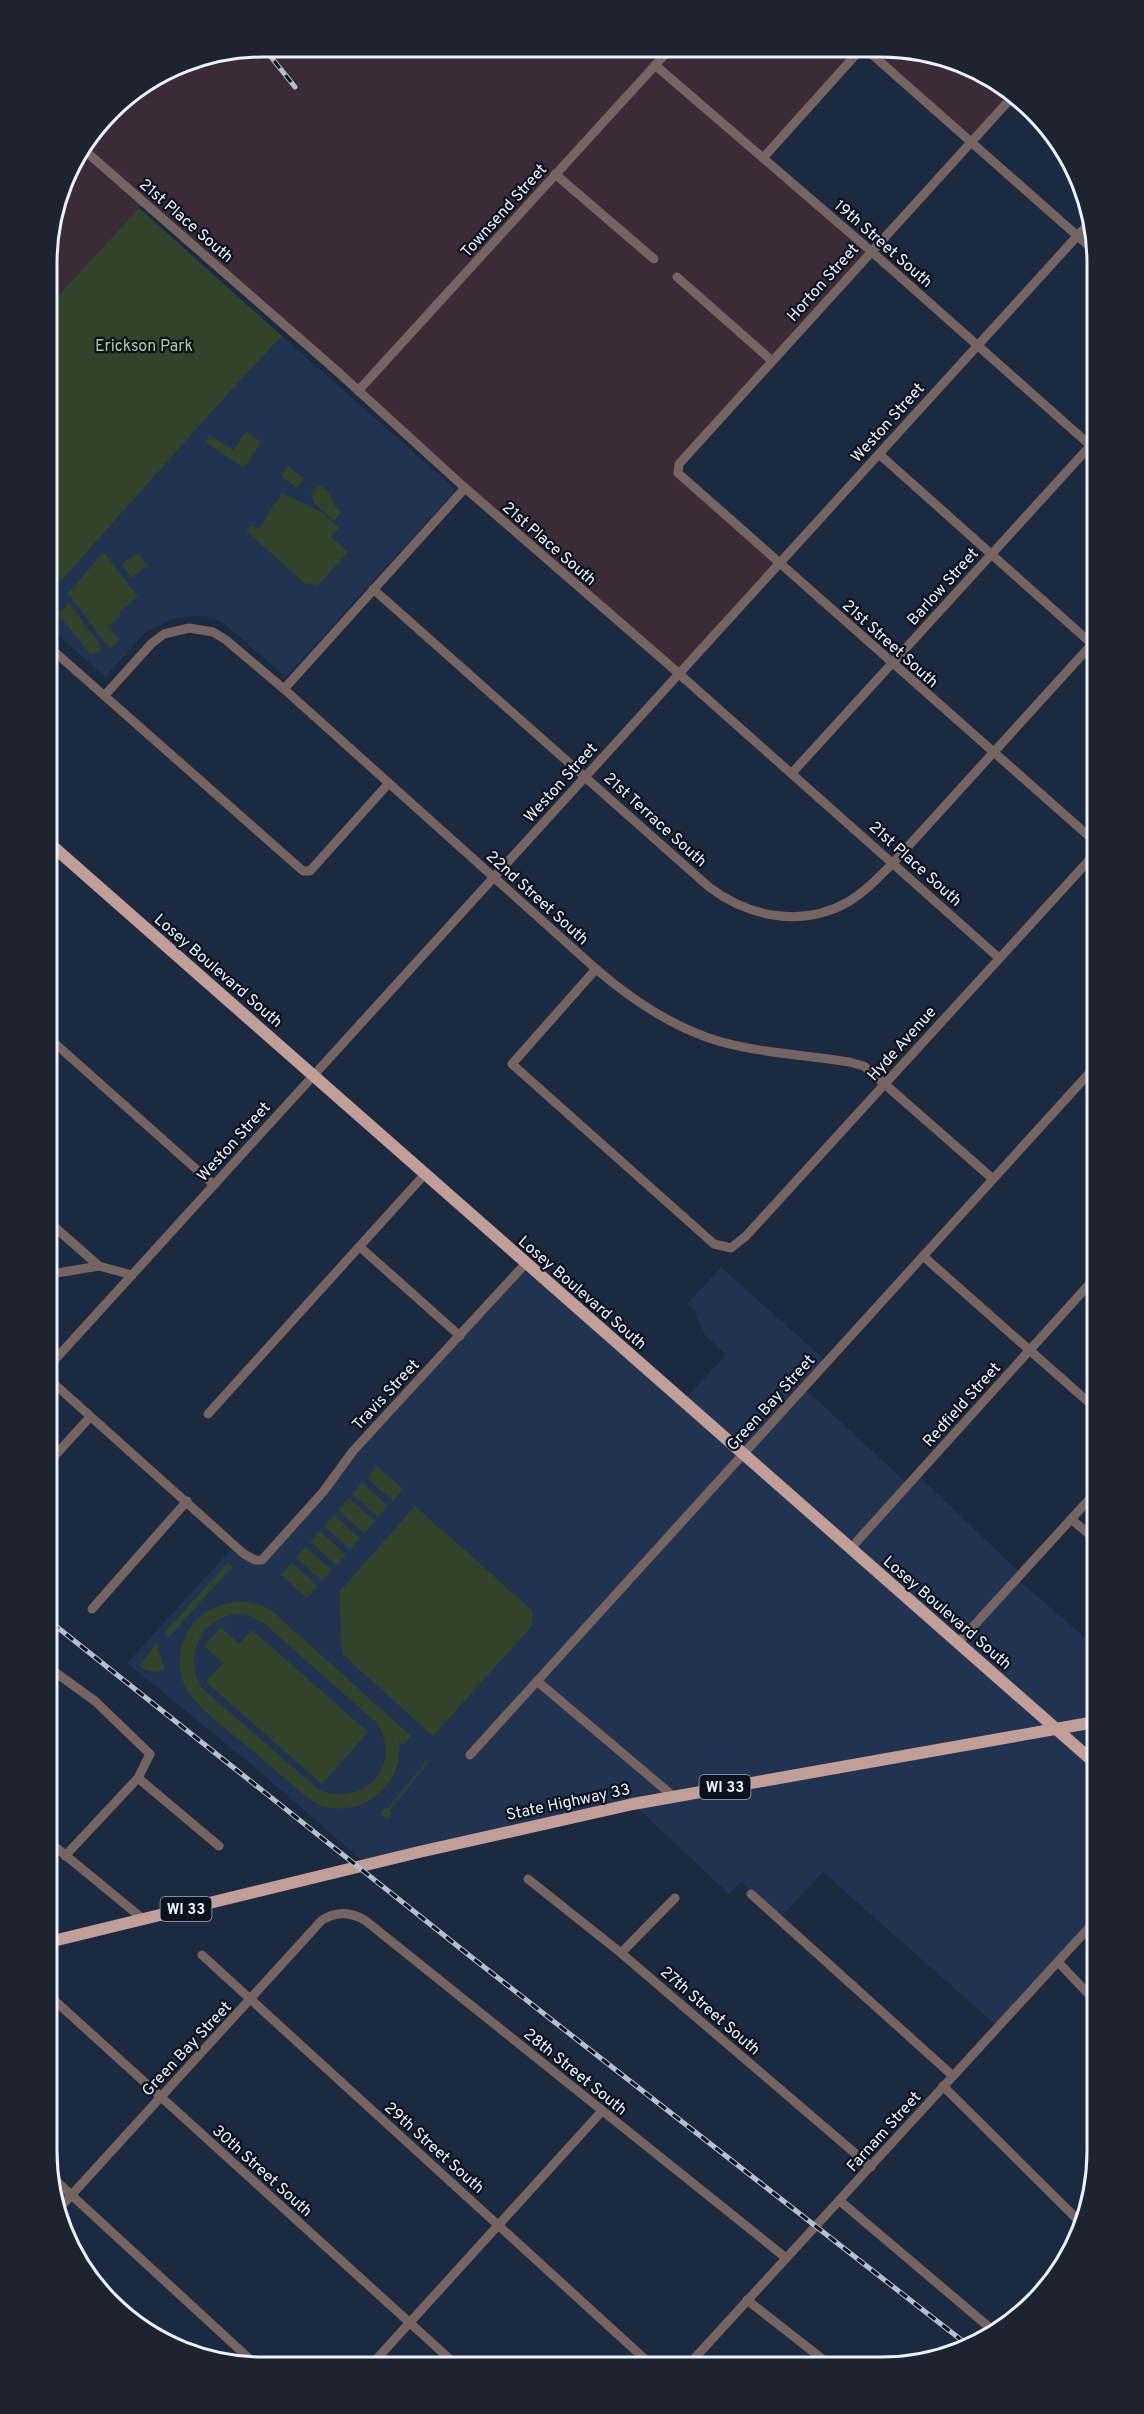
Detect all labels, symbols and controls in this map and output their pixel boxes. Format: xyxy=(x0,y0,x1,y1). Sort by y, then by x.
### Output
street label: Townsend Street xyxy=(457,160,552,262)
street label: 21st Place South xyxy=(135,175,237,268)
street label: 19th Street South xyxy=(829,196,936,293)
street label: Horton Street xyxy=(783,240,864,326)
park label: Erickson Park xyxy=(95,337,193,357)
street label: Weston Street xyxy=(847,379,930,467)
street label: 21st Place South xyxy=(498,498,600,591)
street label: Barlow Street xyxy=(903,544,984,630)
street label: 21st Street South xyxy=(837,596,942,693)
street label: Weston Street xyxy=(520,739,603,827)
street label: 21st Terrace South xyxy=(599,769,710,872)
street label: 21st Place South xyxy=(864,818,965,911)
street label: 22nd Street South xyxy=(481,847,592,950)
street label: Losey Boulevard South xyxy=(149,910,286,1033)
street label: Hyde Avenue xyxy=(864,1003,941,1086)
street label: Weston Street xyxy=(193,1098,276,1186)
street label: Losey Boulevard South xyxy=(513,1232,650,1355)
street label: Green Bay Street xyxy=(723,1351,820,1456)
street label: Travis Street xyxy=(349,1356,424,1435)
street label: Redfield Street xyxy=(919,1359,1006,1452)
street label: Losey Boulevard South xyxy=(878,1552,1015,1675)
road number: WI 33 xyxy=(700,1775,750,1799)
street label: State Highway 33 xyxy=(505,1780,632,1826)
road number: WI 33 xyxy=(160,1897,212,1921)
street label: 27th Street South xyxy=(656,1963,764,2060)
street label: Green Bay Street xyxy=(138,1998,237,2101)
street label: 28th Street South xyxy=(519,2025,631,2120)
street label: Farnam Street xyxy=(843,2088,926,2177)
street label: 29th Street South xyxy=(380,2098,488,2199)
street label: 30th Street South xyxy=(207,2121,316,2222)

